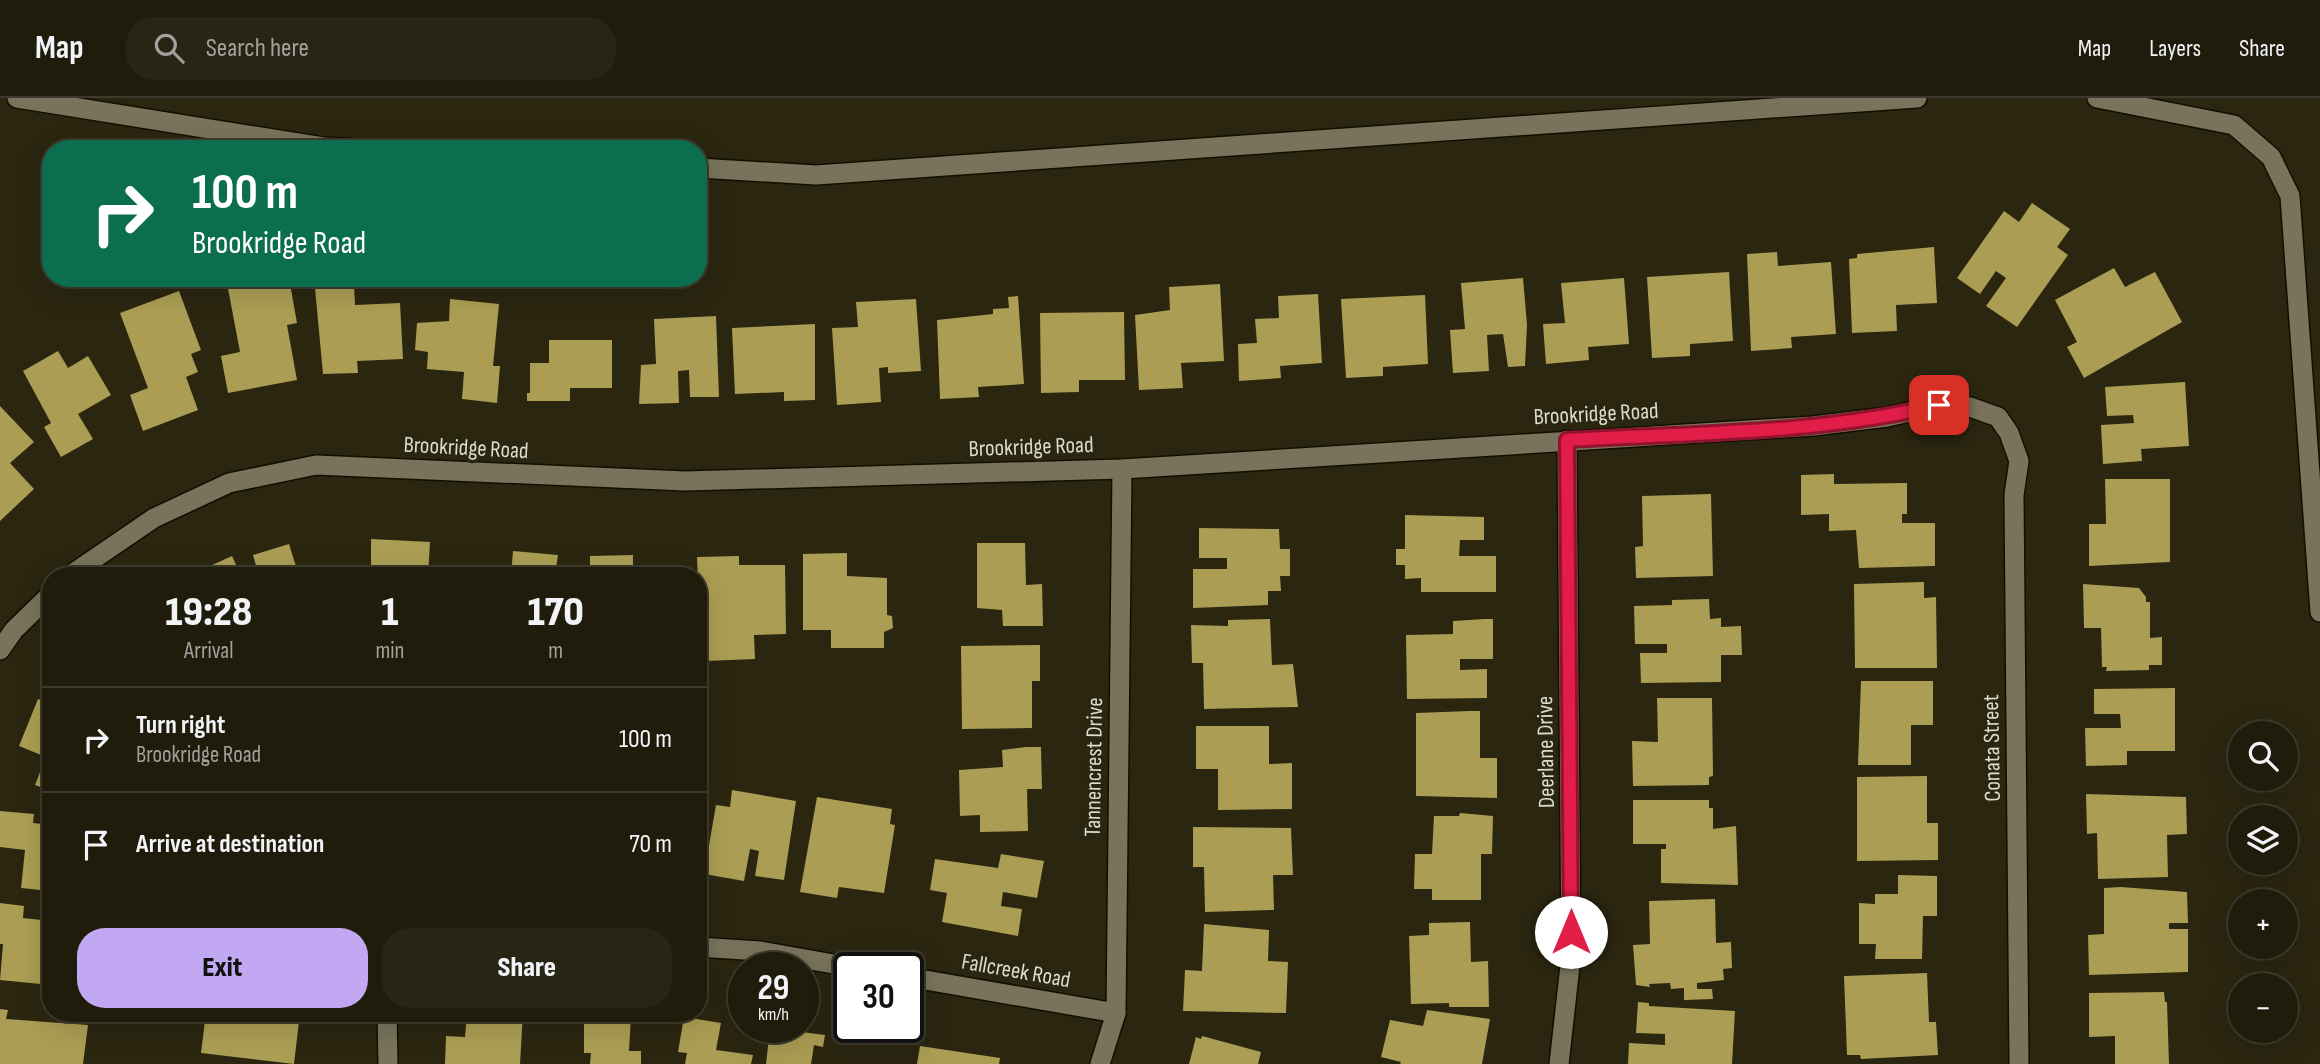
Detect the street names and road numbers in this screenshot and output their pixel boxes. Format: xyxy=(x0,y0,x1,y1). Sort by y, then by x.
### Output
street label: Brookridge Road xyxy=(1533,397,1659,431)
street label: Brookridge Road xyxy=(403,431,529,465)
street label: Brookridge Road xyxy=(968,431,1094,463)
street label: Conata Street xyxy=(1977,694,2007,802)
street label: Deerlane Drive xyxy=(1531,696,1561,808)
street label: Tannencrest Drive xyxy=(1079,697,1109,837)
street label: Fallcreek Road xyxy=(959,948,1073,994)

